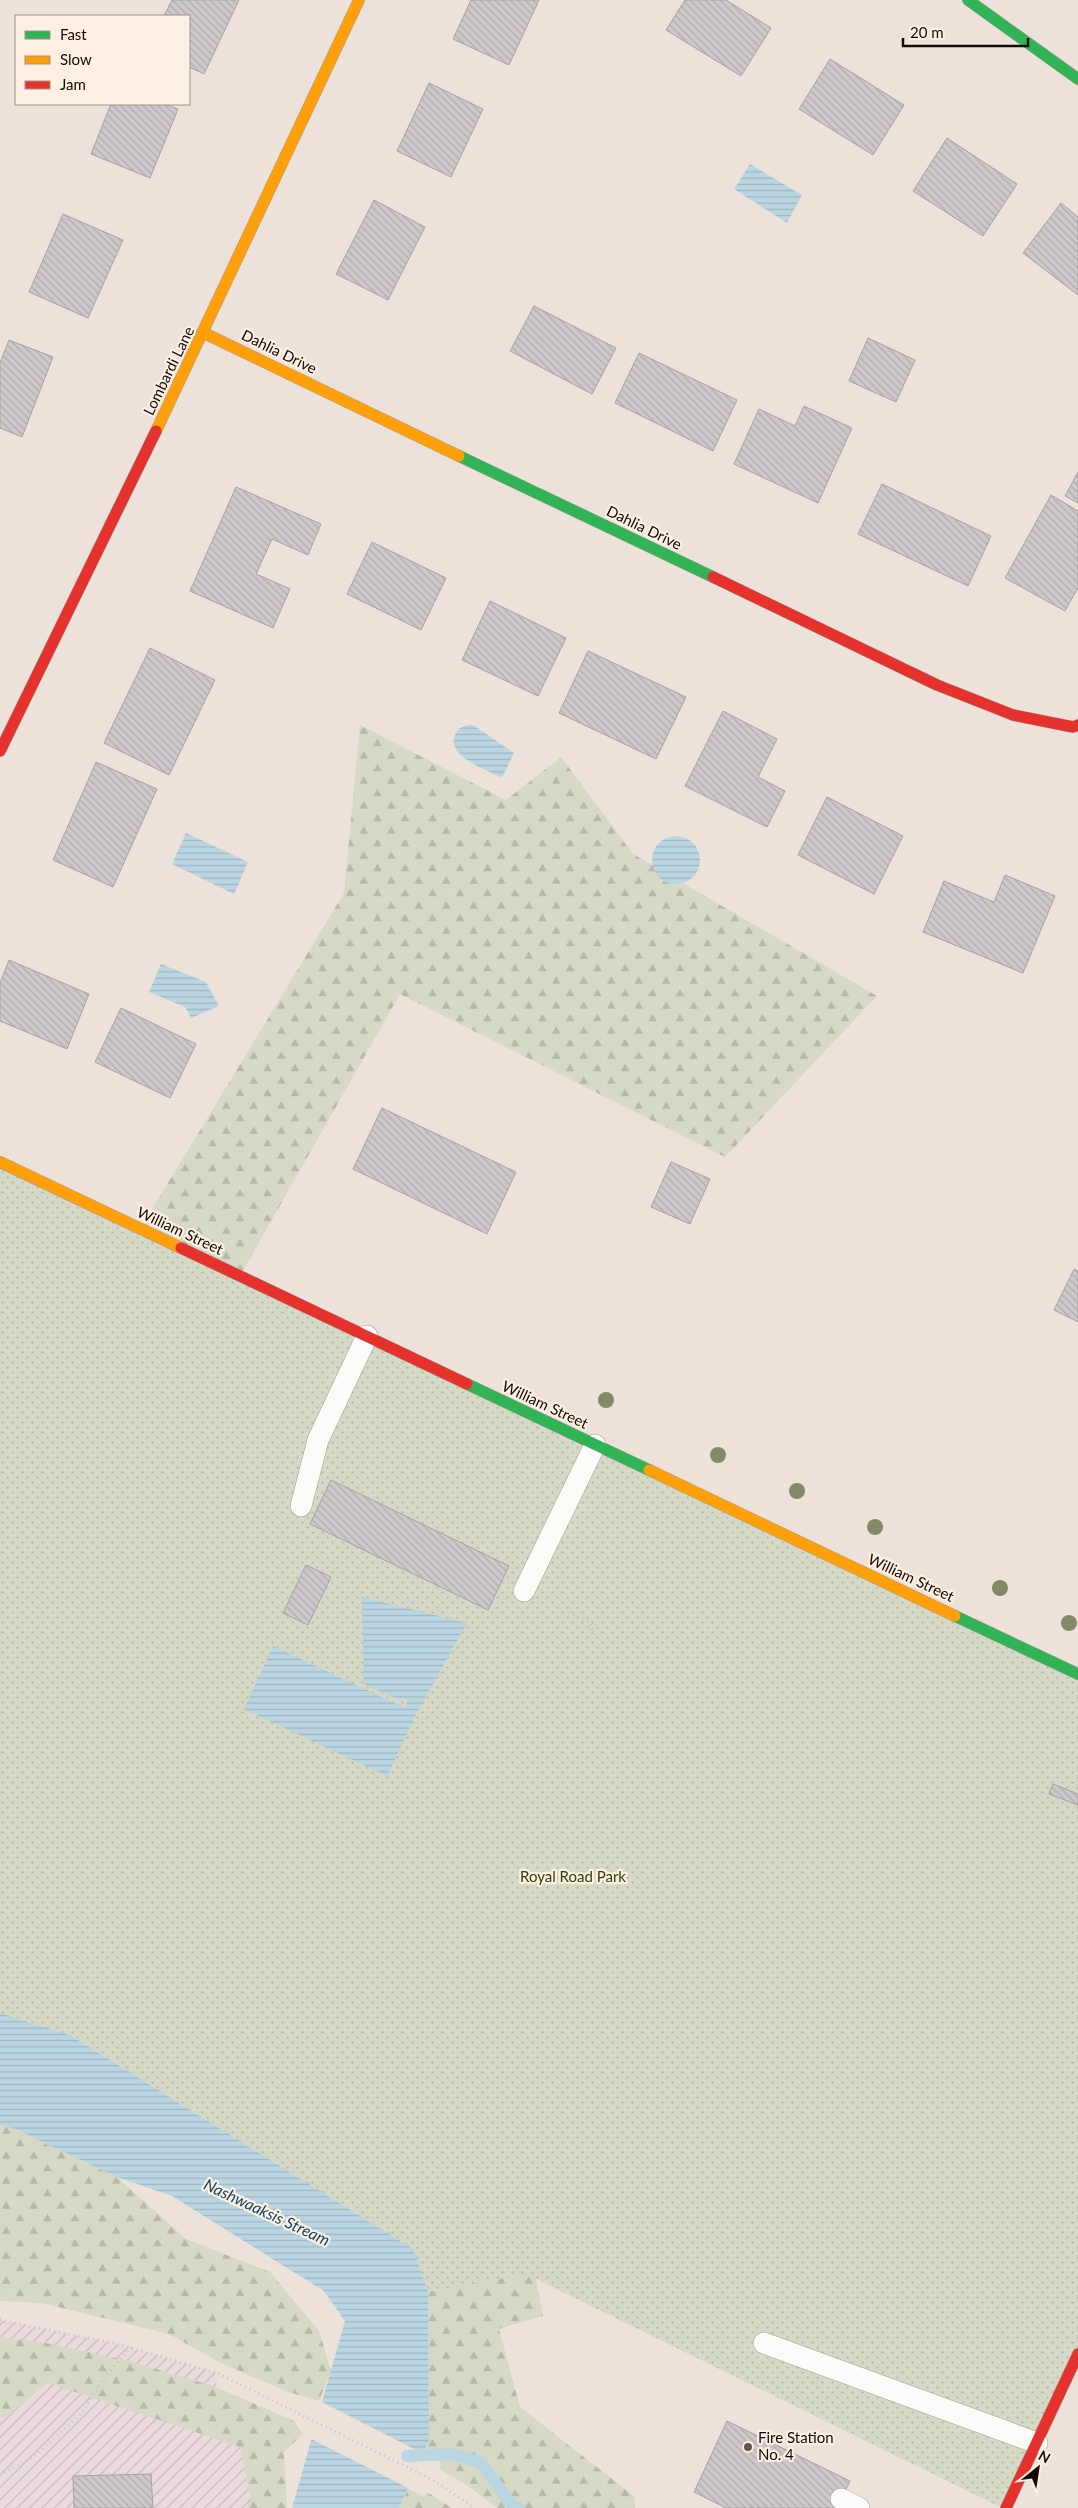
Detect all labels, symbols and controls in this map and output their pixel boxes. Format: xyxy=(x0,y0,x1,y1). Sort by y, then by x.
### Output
legend xyxy=(15,15,190,105)
scale bar xyxy=(903,15,1028,47)
text: 20 m xyxy=(910,23,944,41)
text: Fast xyxy=(60,25,87,43)
text: Slow xyxy=(60,50,92,68)
text: Jam xyxy=(60,75,86,93)
street label: Lombardi Lane xyxy=(139,323,197,418)
street label: Dahlia Drive xyxy=(239,325,320,377)
street label: Dahlia Drive xyxy=(604,501,685,553)
street label: William Street xyxy=(135,1202,227,1258)
street label: William Street xyxy=(500,1376,592,1432)
street label: William Street xyxy=(866,1549,958,1605)
park label: Royal Road Park xyxy=(520,1867,626,1885)
water label: Nashwaaksis Stream xyxy=(201,2174,333,2249)
place label: Fire Station No. 4 xyxy=(758,2428,834,2463)
marker: Fire Station No. 4 xyxy=(742,2441,754,2453)
north arrow xyxy=(1013,2443,1063,2493)
text: N xyxy=(1036,2446,1054,2466)

